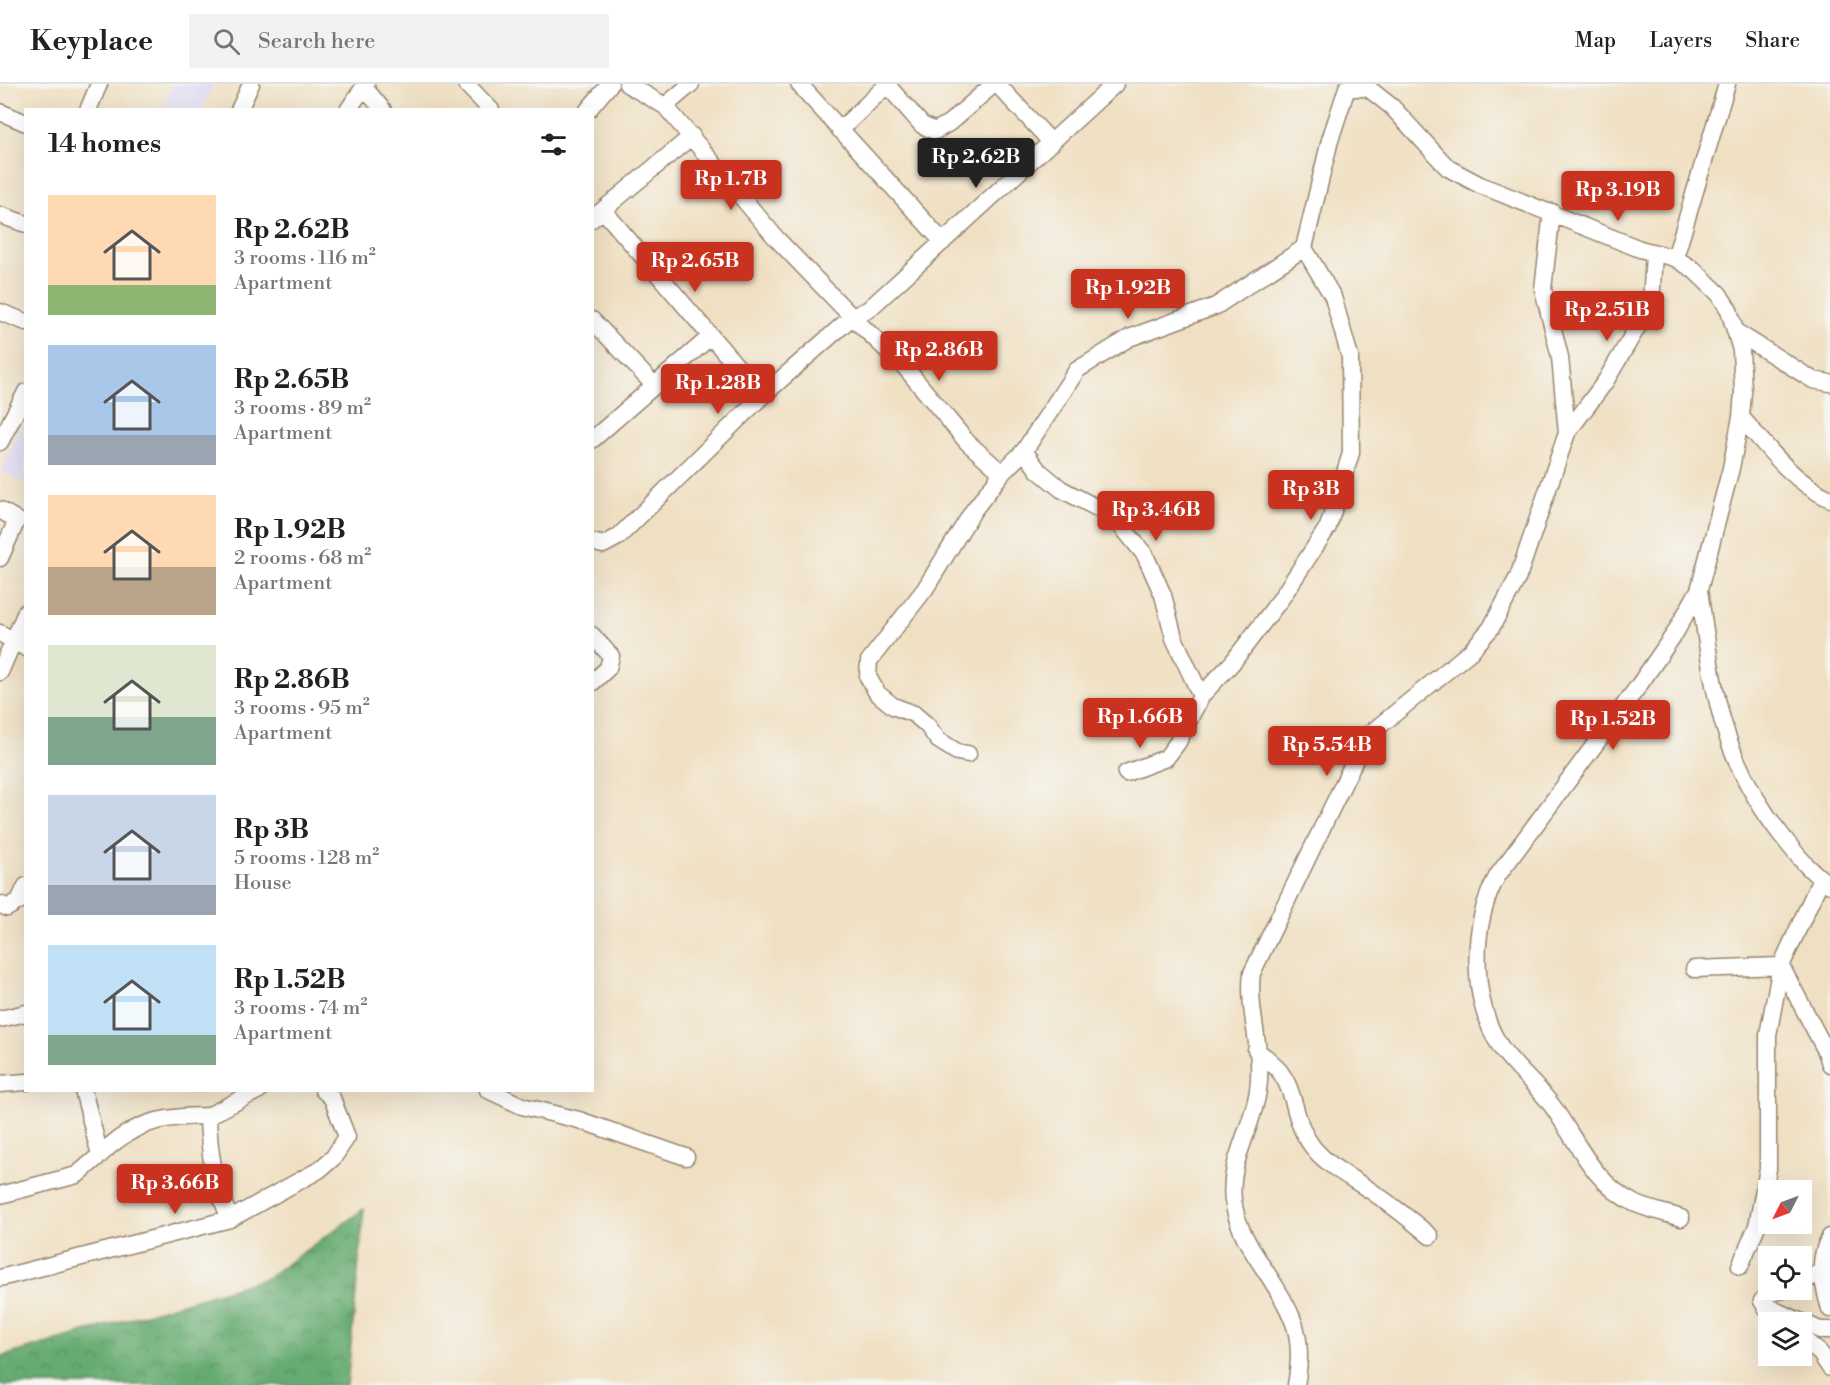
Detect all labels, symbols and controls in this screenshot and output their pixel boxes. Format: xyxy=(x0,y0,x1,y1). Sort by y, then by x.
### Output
search box xyxy=(189,14,609,68)
text: Keyplace xyxy=(30,24,153,59)
icon: search xyxy=(210,25,243,58)
text: Search here xyxy=(258,28,375,55)
text: Map xyxy=(1575,28,1616,54)
text: Layers xyxy=(1649,28,1712,54)
text: Share xyxy=(1745,28,1800,54)
text: 14 homes xyxy=(48,128,161,160)
icon: filters xyxy=(537,128,570,161)
pin: Rp 2.62B xyxy=(914,138,1038,189)
text: Rp 2.62B xyxy=(932,145,1020,170)
pin: Rp 1.7B xyxy=(676,160,786,211)
text: Rp 1.7B xyxy=(695,167,767,192)
pin: Rp 3.19B xyxy=(1556,171,1680,222)
text: Rp 3.19B xyxy=(1575,178,1661,203)
text: Rp 2.62B xyxy=(234,214,349,246)
icon: home xyxy=(96,219,168,291)
pin: Rp 2.65B xyxy=(633,242,757,293)
text: 3 rooms · 116 m² xyxy=(234,246,376,271)
text: Rp 2.65B xyxy=(651,249,739,274)
pin: Rp 1.92B xyxy=(1066,269,1190,320)
text: Apartment xyxy=(234,271,332,296)
text: Rp 1.92B xyxy=(1085,276,1171,301)
pin: Rp 2.51B xyxy=(1545,291,1669,342)
text: Rp 2.51B xyxy=(1564,298,1650,323)
pin: Rp 2.86B xyxy=(877,331,1001,382)
text: Rp 2.86B xyxy=(894,338,984,363)
text: Rp 2.65B xyxy=(234,364,349,396)
pin: Rp 1.28B xyxy=(656,364,780,415)
icon: home xyxy=(96,369,168,441)
text: Rp 1.28B xyxy=(675,371,761,396)
text: 3 rooms · 89 m² xyxy=(234,396,371,421)
text: Apartment xyxy=(234,421,332,446)
pin: Rp 3B xyxy=(1269,470,1353,521)
text: Rp 3B xyxy=(1282,477,1340,502)
pin: Rp 3.46B xyxy=(1094,491,1218,542)
text: Rp 3.46B xyxy=(1111,498,1201,523)
text: Rp 1.92B xyxy=(234,514,346,546)
icon: home xyxy=(96,519,168,591)
text: 2 rooms · 68 m² xyxy=(234,546,371,571)
text: Apartment xyxy=(234,571,332,596)
text: Rp 2.86B xyxy=(234,664,350,696)
icon: home xyxy=(96,669,168,741)
text: 3 rooms · 95 m² xyxy=(234,696,370,721)
pin: Rp 1.66B xyxy=(1078,698,1202,749)
pin: Rp 1.52B xyxy=(1551,700,1675,751)
text: Rp 1.66B xyxy=(1097,705,1183,730)
text: Rp 1.52B xyxy=(1570,707,1656,732)
text: Apartment xyxy=(234,721,332,746)
pin: Rp 5.54B xyxy=(1265,726,1389,777)
text: Rp 5.54B xyxy=(1282,733,1372,758)
text: Rp 3B xyxy=(234,814,309,846)
icon: home xyxy=(96,819,168,891)
text: 5 rooms · 128 m² xyxy=(234,846,379,871)
text: House xyxy=(234,871,292,896)
text: Rp 1.52B xyxy=(234,964,346,996)
icon: home xyxy=(96,969,168,1041)
text: 3 rooms · 74 m² xyxy=(234,996,367,1021)
text: Apartment xyxy=(234,1021,332,1046)
pin: Rp 3.66B xyxy=(113,1164,237,1215)
text: Rp 3.66B xyxy=(131,1171,219,1196)
north arrow xyxy=(1758,1180,1812,1234)
map controls xyxy=(1758,1180,1812,1366)
button: locate xyxy=(1758,1246,1812,1300)
button: layers xyxy=(1758,1312,1812,1366)

